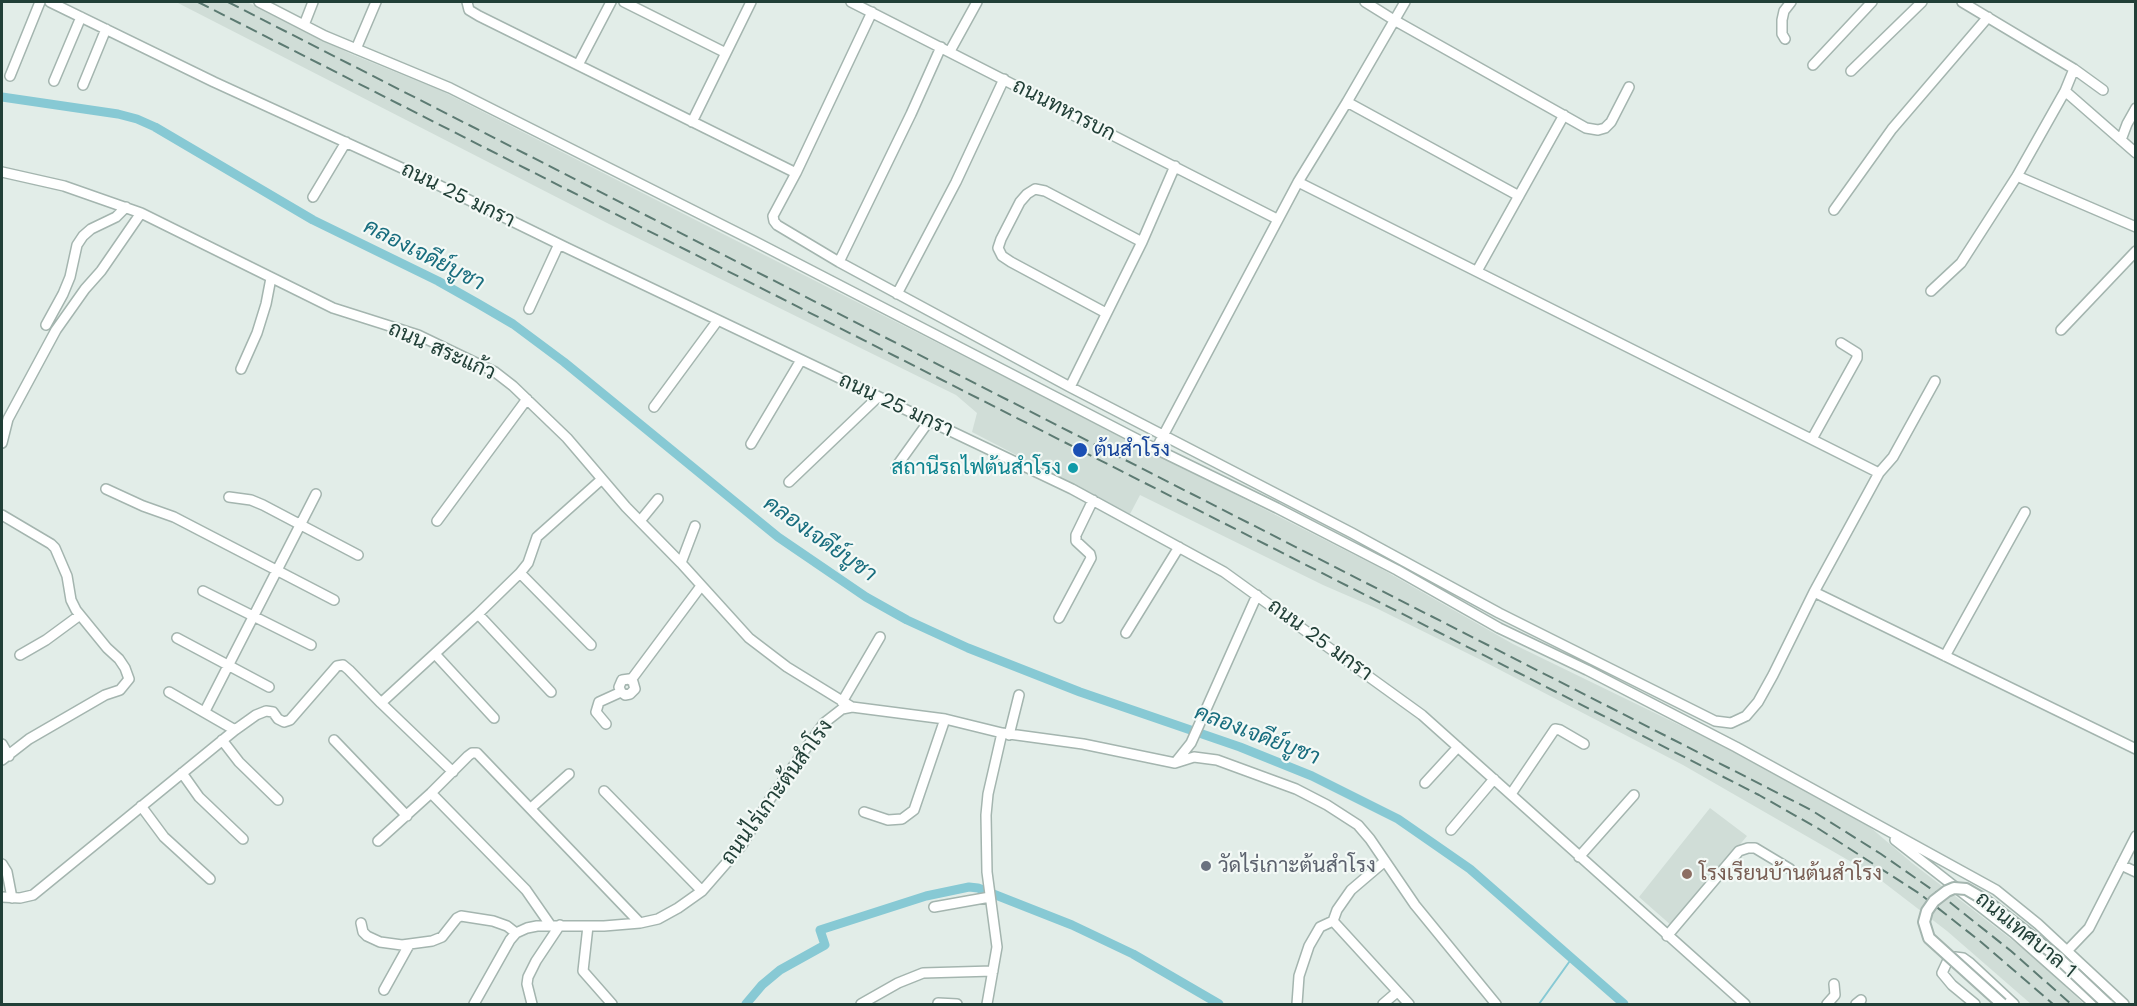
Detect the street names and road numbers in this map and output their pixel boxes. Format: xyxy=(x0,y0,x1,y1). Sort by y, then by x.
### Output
street label: ถนนทหารบก xyxy=(1008,73,1120,147)
street label: ถนน 25 มกรา xyxy=(397,157,519,233)
street label: ถนน สระแก้ว xyxy=(384,316,500,386)
street label: ถนน 25 มกรา xyxy=(835,368,957,442)
street label: ถนน 25 มกรา xyxy=(1263,594,1377,686)
street label: ถนนไร่เกาะต้นสำโรง xyxy=(716,714,838,870)
street label: ถนนเทศบาล 1 xyxy=(1970,886,2082,984)

